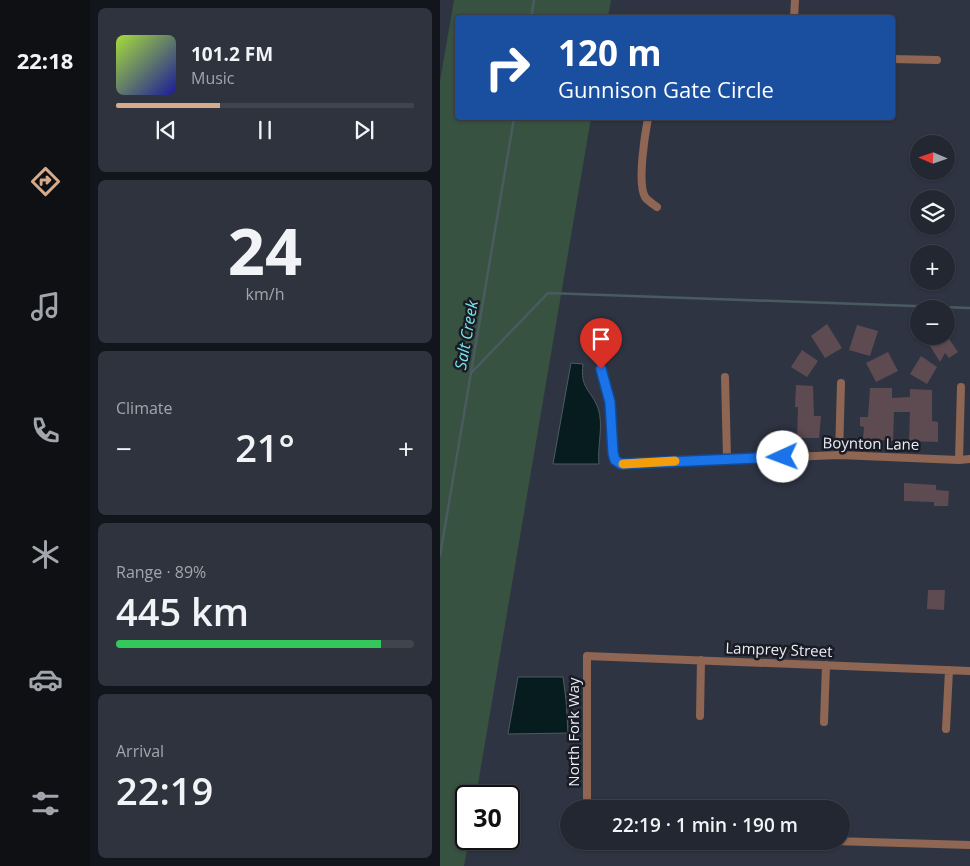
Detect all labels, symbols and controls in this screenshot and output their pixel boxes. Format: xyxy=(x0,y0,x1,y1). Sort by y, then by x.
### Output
text: 120 m xyxy=(558,29,662,76)
icon: right xyxy=(475,35,540,100)
text: 101.2 FM xyxy=(191,41,273,67)
text: 22:18 xyxy=(17,45,73,75)
text: Music xyxy=(191,67,235,89)
text: Gunnison Gate Circle xyxy=(558,74,774,104)
icon: previous xyxy=(152,116,180,144)
icon: pause xyxy=(251,116,279,144)
icon: next xyxy=(350,116,378,144)
north arrow xyxy=(910,135,955,180)
map controls xyxy=(910,135,955,345)
icon: directions xyxy=(28,164,63,199)
button: layers xyxy=(910,190,955,235)
text: 24 xyxy=(228,206,302,294)
button: + xyxy=(910,245,955,290)
text: km/h xyxy=(246,283,284,305)
icon: music xyxy=(28,289,63,324)
water label: Salt Creek xyxy=(449,297,483,371)
button: − xyxy=(910,300,955,345)
pin xyxy=(580,318,622,369)
icon: arrive xyxy=(587,325,615,353)
text: Climate xyxy=(116,397,173,419)
icon: phone xyxy=(28,413,63,448)
text: 21° xyxy=(235,421,295,473)
text: − xyxy=(116,429,132,467)
text: + xyxy=(398,429,414,467)
position arrow xyxy=(756,430,808,482)
street label: Boynton Lane xyxy=(822,432,920,454)
icon: climate xyxy=(28,537,63,572)
text: Range · 89% xyxy=(116,561,206,583)
text: 445 km xyxy=(116,585,249,637)
street label: Lamprey Street xyxy=(725,637,833,661)
icon: car xyxy=(28,662,63,697)
street label: North Fork Way xyxy=(563,677,583,787)
text: Arrival xyxy=(116,740,164,762)
text: 22:19 xyxy=(116,764,213,816)
speed limit sign: 30 xyxy=(455,785,520,850)
icon: filters xyxy=(28,786,63,821)
text: 22:19 · 1 min · 190 m xyxy=(612,812,798,838)

